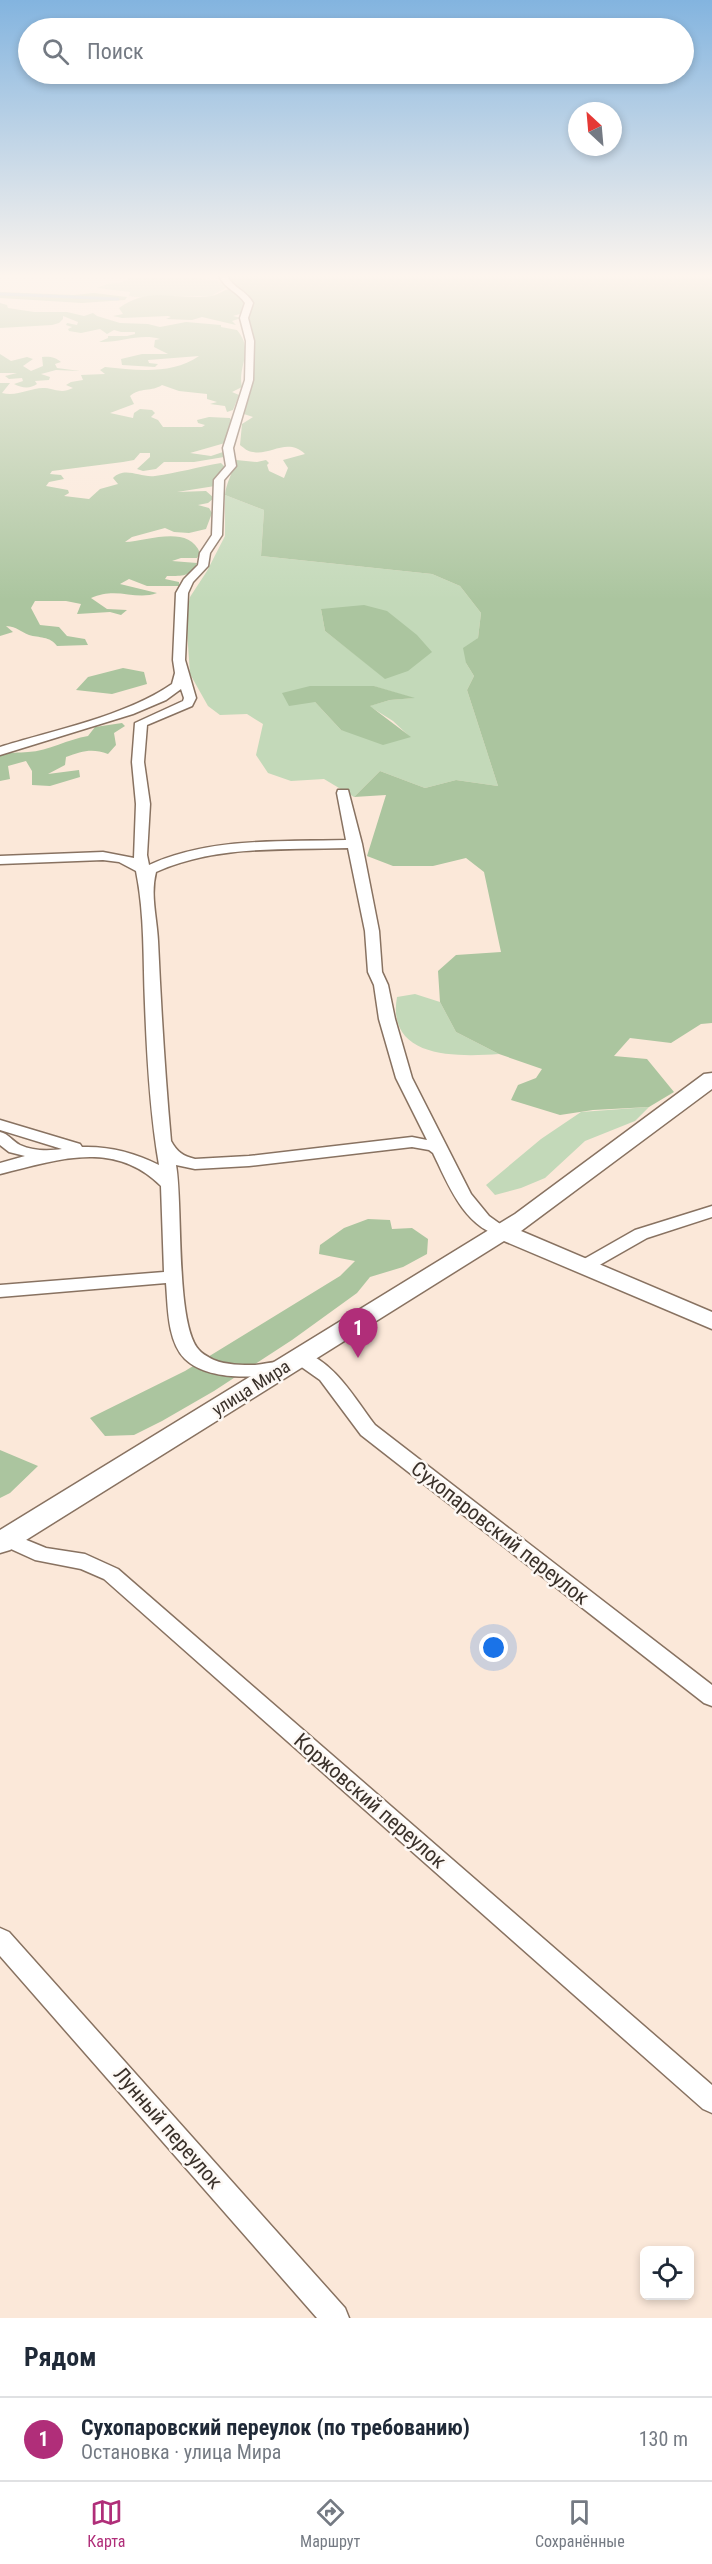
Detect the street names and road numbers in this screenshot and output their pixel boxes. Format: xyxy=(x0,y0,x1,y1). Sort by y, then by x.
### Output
street label: улица Мира xyxy=(208,1355,294,1420)
street label: Сухопаровский переулок xyxy=(406,1456,594,1610)
street label: Коржовский переулок xyxy=(289,1729,451,1873)
street label: Лунный переулок xyxy=(109,2062,227,2194)

